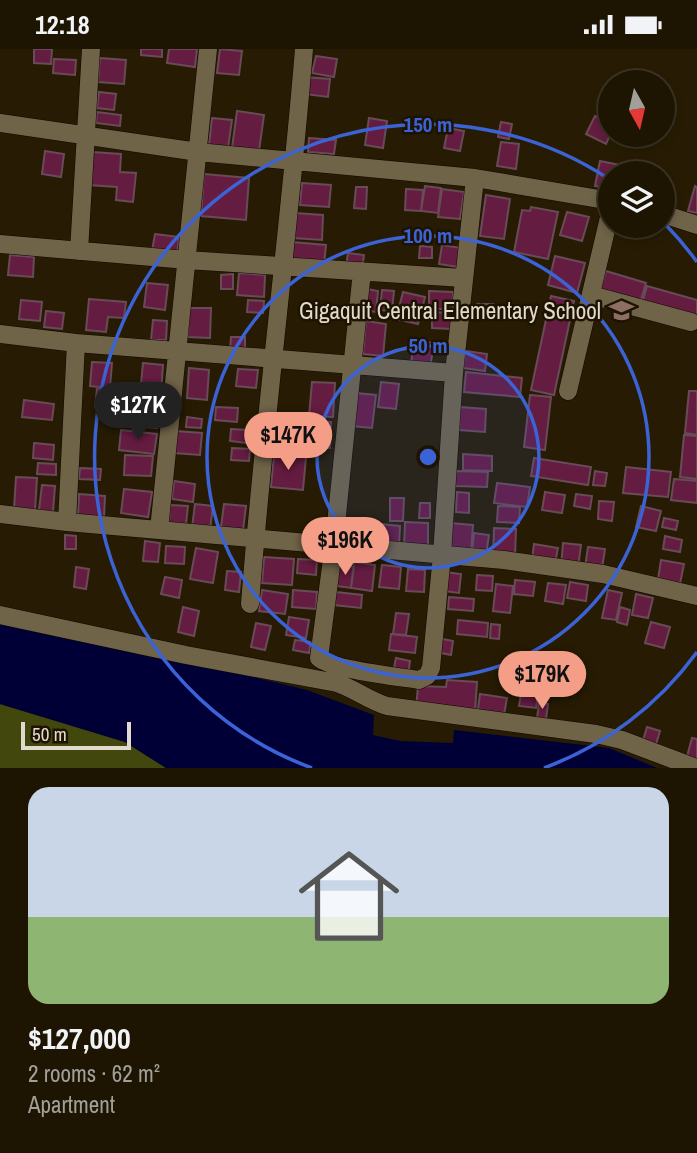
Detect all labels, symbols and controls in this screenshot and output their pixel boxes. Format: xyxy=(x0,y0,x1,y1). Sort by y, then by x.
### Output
text: 12:18 xyxy=(35,7,90,42)
north arrow xyxy=(598,70,676,147)
map controls xyxy=(598,70,675,238)
text: 150 m xyxy=(404,110,452,139)
button: layers xyxy=(598,161,675,238)
text: 100 m xyxy=(404,221,452,250)
place label: Gigaquit Central Elementary School xyxy=(299,295,601,326)
school or university icon: Gigaquit Central Elementary School xyxy=(607,297,635,325)
text: 50 m xyxy=(408,331,448,360)
pin: $127K xyxy=(89,383,187,442)
text: $127K xyxy=(110,389,166,420)
pin: $147K xyxy=(239,413,337,472)
text: $147K xyxy=(260,419,316,450)
centre of rings xyxy=(416,445,440,469)
pin: $196K xyxy=(296,517,394,577)
text: $196K xyxy=(317,524,373,555)
pin: $179K xyxy=(493,651,591,711)
text: $179K xyxy=(514,658,570,689)
scale bar xyxy=(21,719,131,751)
text: 50 m xyxy=(32,721,67,747)
icon: home xyxy=(286,833,412,959)
text: $127,000 xyxy=(28,1018,131,1058)
text: 2 rooms · 62 m² xyxy=(28,1058,160,1089)
text: Apartment xyxy=(28,1089,115,1120)

